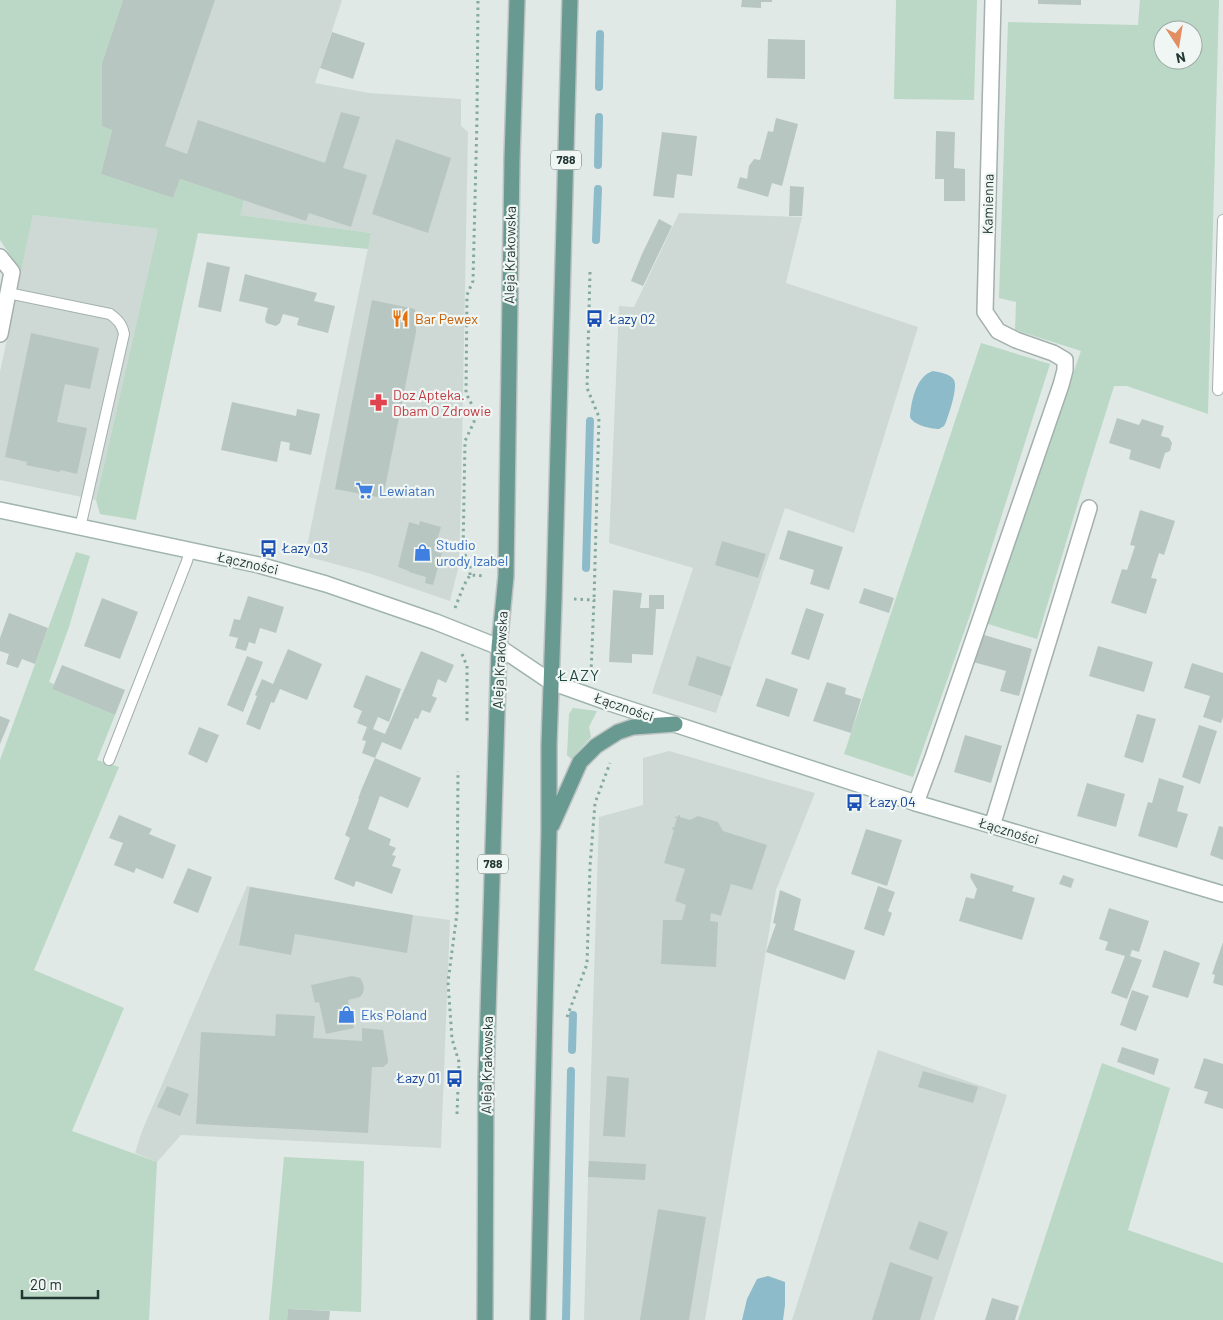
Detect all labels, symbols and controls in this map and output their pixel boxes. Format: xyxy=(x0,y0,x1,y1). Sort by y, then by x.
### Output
north arrow xyxy=(1153,20,1203,70)
text: N xyxy=(1174,49,1187,67)
road number: 788 xyxy=(551,150,581,170)
street label: Kamienna xyxy=(978,174,997,234)
street label: Aleja Krakowska xyxy=(500,206,519,304)
restaurant icon: Bar Pewex xyxy=(391,309,411,329)
bus stop icon: Łazy 02 xyxy=(585,309,605,329)
place label: Bar Pewex xyxy=(415,310,478,327)
place label: Łazy 02 xyxy=(608,310,655,327)
place label: Doz Apteka. Dbam O Zdrowie xyxy=(393,386,491,419)
pharmacy icon: Doz Apteka. Dbam O Zdrowie xyxy=(369,393,389,413)
supermarket icon: Lewiatan xyxy=(355,481,375,501)
place label: Lewiatan xyxy=(379,482,435,499)
place label: Studio urody Izabel xyxy=(436,536,508,569)
bus stop icon: Łazy 03 xyxy=(258,538,278,558)
place label: Łazy 03 xyxy=(281,539,328,556)
shop icon: Studio urody Izabel xyxy=(412,543,432,563)
street label: Łączności xyxy=(215,547,280,578)
street label: Aleja Krakowska xyxy=(488,611,511,709)
district label: ŁAZY xyxy=(557,665,600,684)
street label: Łączności xyxy=(591,688,656,725)
bus stop icon: Łazy 04 xyxy=(845,792,865,812)
place label: Łazy 04 xyxy=(868,793,916,810)
street label: Łączności xyxy=(976,813,1041,848)
road number: 788 xyxy=(478,854,508,874)
shop icon: Eks Poland xyxy=(337,1005,357,1025)
place label: Eks Poland xyxy=(361,1006,427,1023)
street label: Aleja Krakowska xyxy=(477,1016,496,1114)
bus stop icon: Łazy 01 xyxy=(444,1068,464,1088)
place label: Łazy 01 xyxy=(396,1069,440,1086)
scale bar xyxy=(22,1268,99,1300)
text: 20 m xyxy=(30,1275,62,1293)

